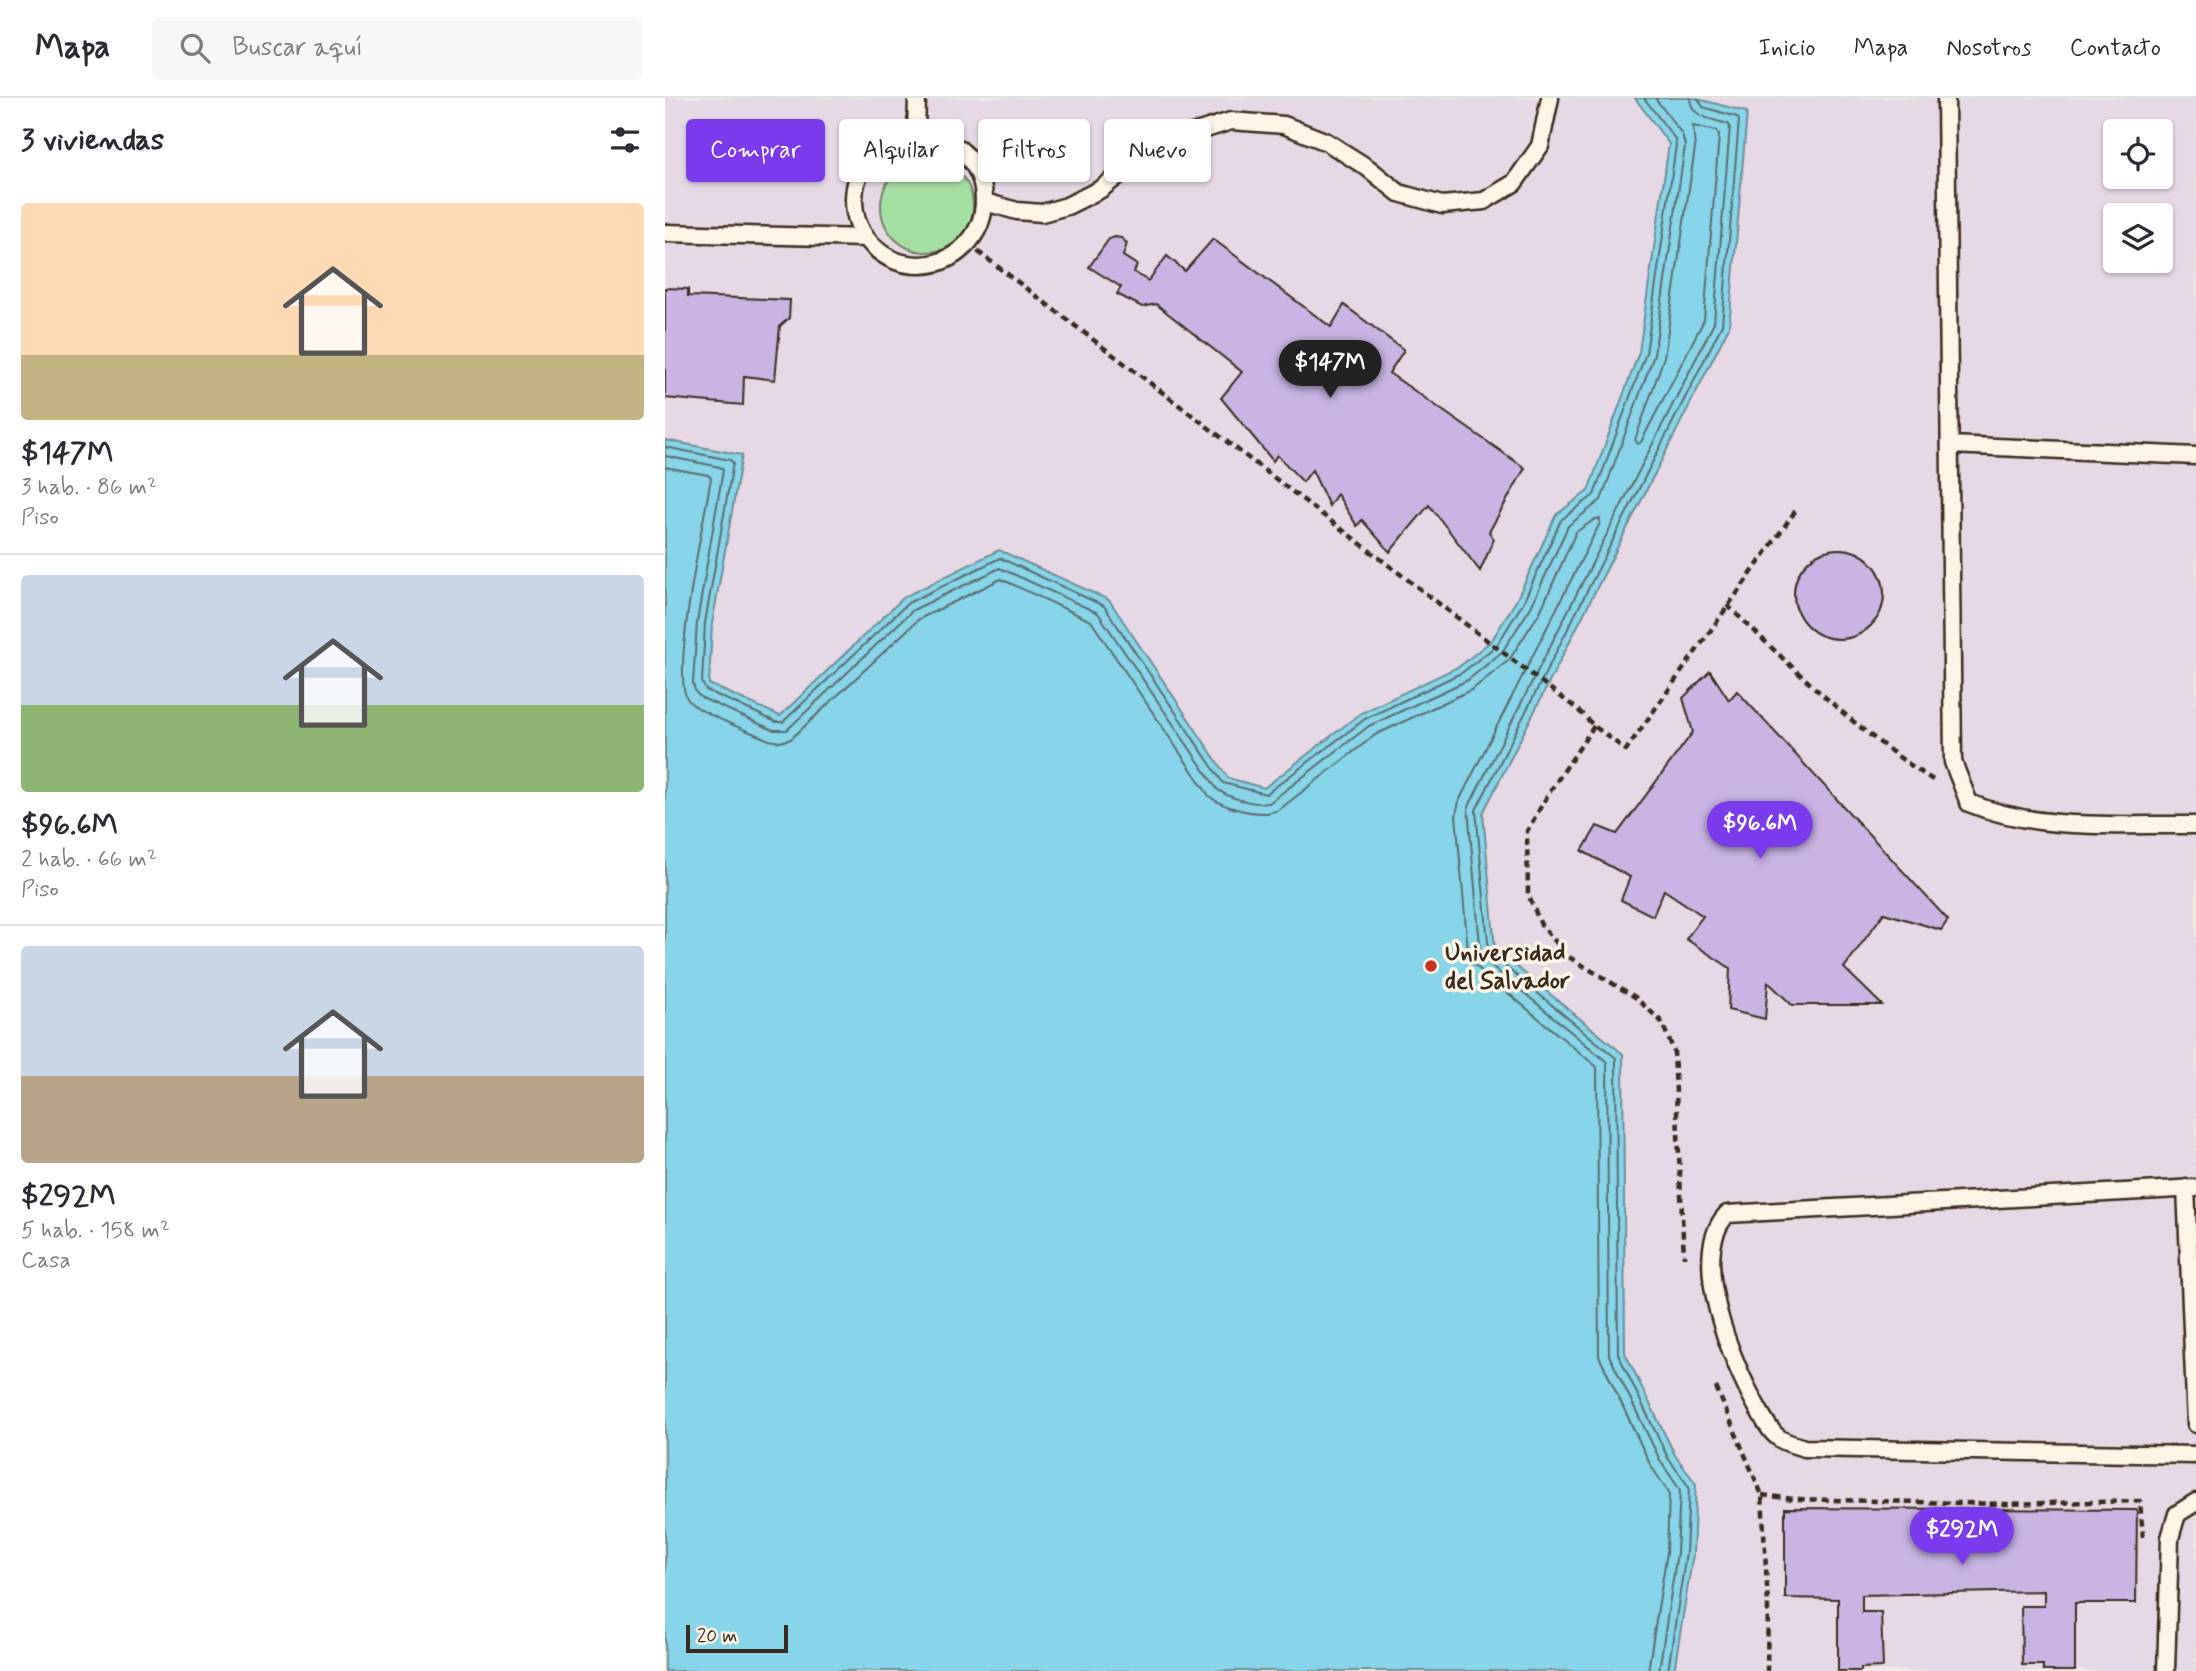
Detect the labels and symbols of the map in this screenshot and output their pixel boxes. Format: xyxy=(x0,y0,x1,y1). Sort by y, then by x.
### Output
pin: $147M xyxy=(1281,341,1379,400)
pin: $96.6M xyxy=(1703,802,1817,861)
place label: Universidad del Salvador xyxy=(1445,938,1570,997)
marker: Universidad del Salvador xyxy=(1423,958,1439,974)
pin: $292M xyxy=(1913,1508,2011,1567)
scale bar xyxy=(686,1622,787,1654)

